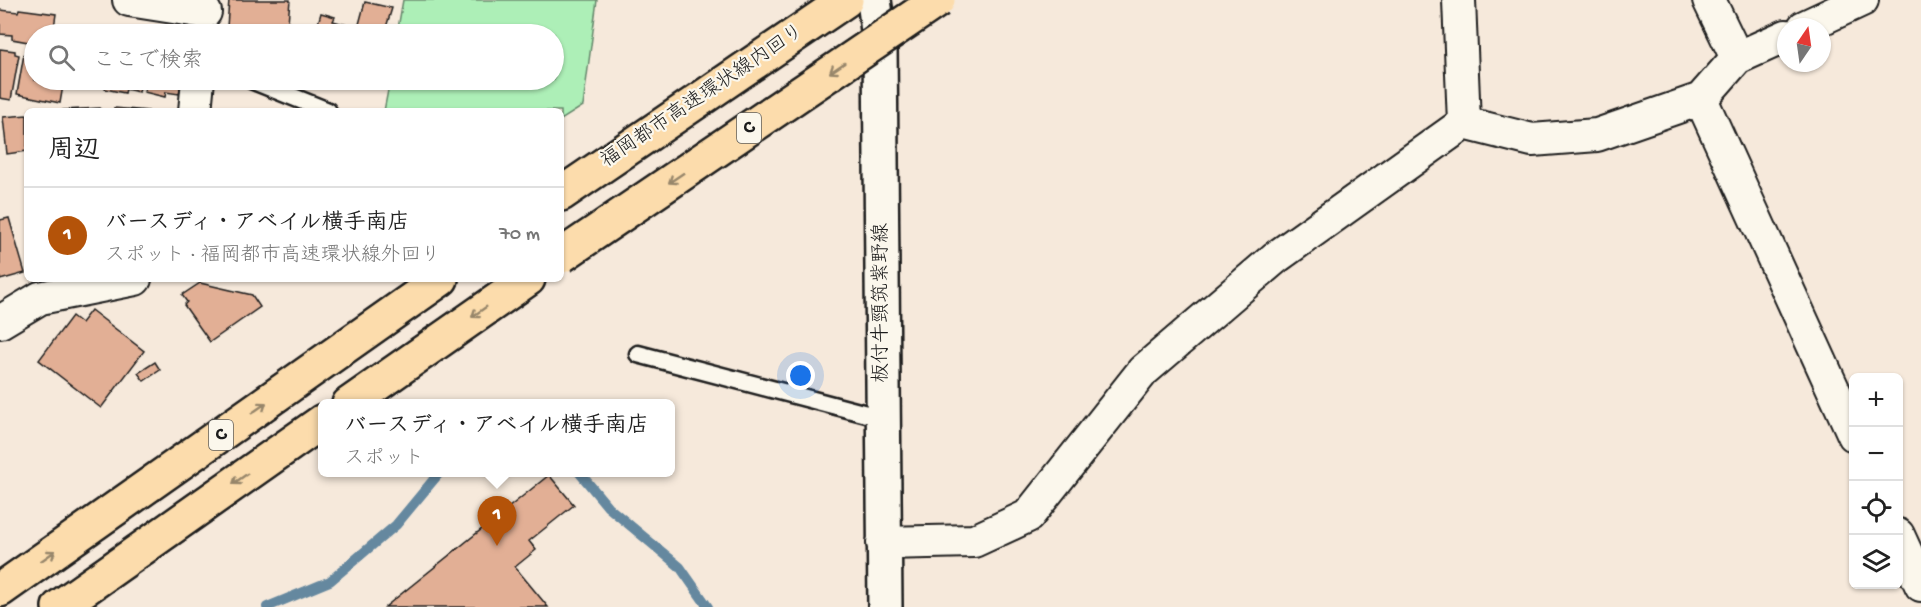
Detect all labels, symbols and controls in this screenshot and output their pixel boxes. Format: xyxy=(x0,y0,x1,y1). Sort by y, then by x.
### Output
north arrow xyxy=(1777,18,1831,72)
street label: 福岡都市高速環状線内回り xyxy=(596,19,809,174)
search box xyxy=(24,24,564,90)
icon: search xyxy=(45,41,78,74)
text: ここで検索 xyxy=(93,49,203,75)
one-way arrow xyxy=(829,62,846,74)
road number: C xyxy=(737,113,761,143)
text: 周辺 xyxy=(48,137,100,168)
one-way arrow xyxy=(667,171,684,184)
text: バースディ・アベイル横手南店 xyxy=(105,211,409,237)
street label: 板付牛頸筑紫野線 xyxy=(869,223,894,383)
text: 1 xyxy=(63,224,72,247)
text: 70 m xyxy=(499,224,540,247)
text: スポット · 福岡都市高速環状線外回り xyxy=(105,245,441,268)
one-way arrow xyxy=(472,306,488,318)
your location xyxy=(786,361,815,390)
map controls xyxy=(1849,373,1903,589)
button: + xyxy=(1849,373,1903,427)
popup xyxy=(318,399,675,477)
one-way arrow xyxy=(250,402,267,414)
text: バースディ・アベイル横手南店 xyxy=(344,414,649,440)
road number: C xyxy=(209,420,233,450)
button: − xyxy=(1849,427,1903,481)
text: スポット xyxy=(344,448,424,471)
one-way arrow xyxy=(233,473,249,485)
button: locate xyxy=(1849,481,1903,535)
pin: 1 xyxy=(478,496,516,546)
button: layers xyxy=(1849,535,1903,589)
one-way arrow xyxy=(39,550,55,562)

